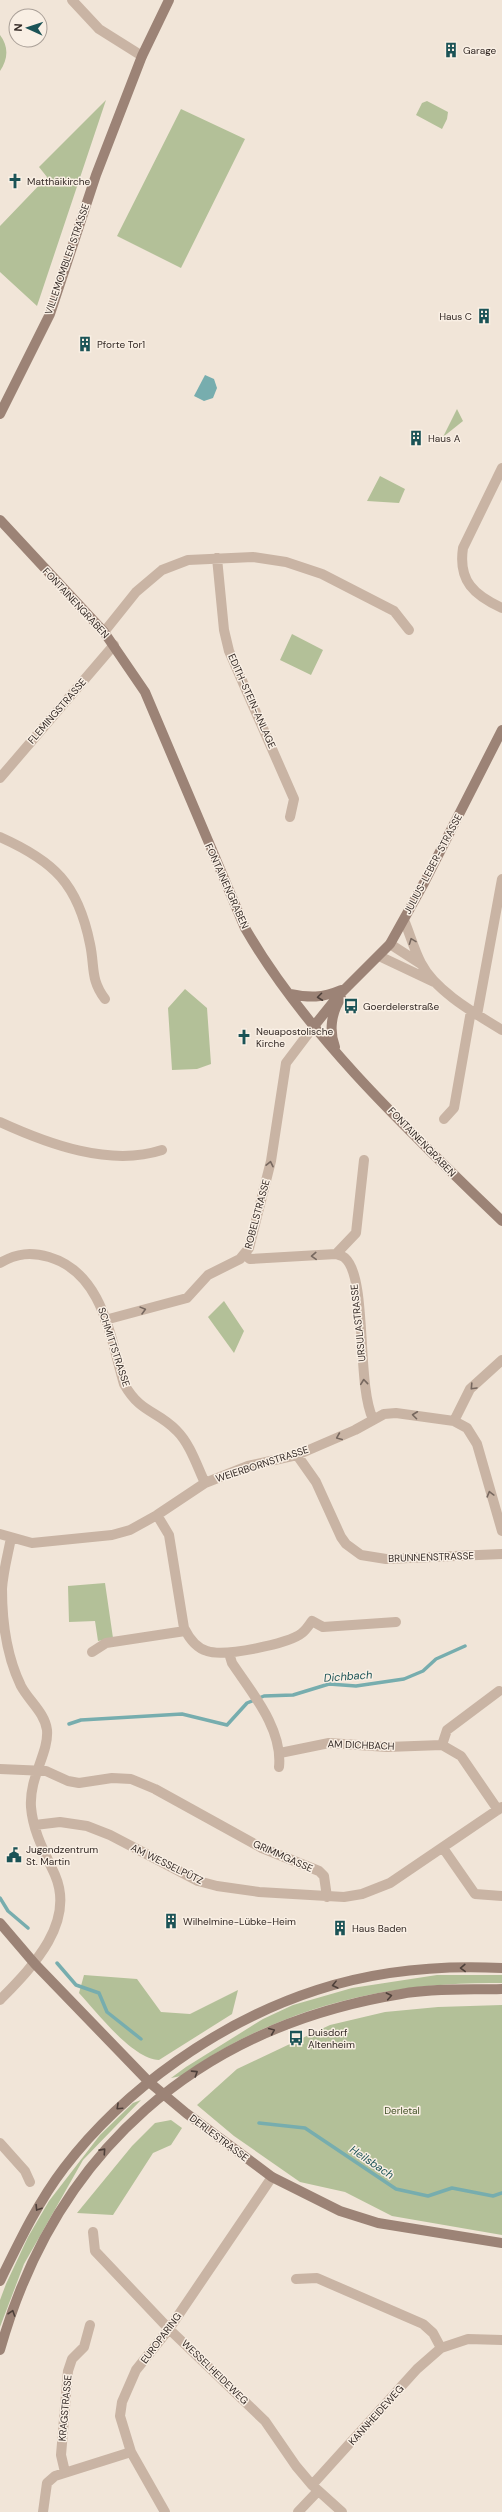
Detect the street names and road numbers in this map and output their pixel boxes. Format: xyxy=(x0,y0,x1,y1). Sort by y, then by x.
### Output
street label: VILLEMOMBLER STRASSE xyxy=(42,202,92,316)
street label: FONTAINENGRABEN xyxy=(40,565,112,641)
street label: EDITH-STEIN-ANLAGE xyxy=(225,652,279,751)
street label: FLEMINGSTRASSE xyxy=(25,675,89,746)
street label: JULIUS-LEBER-STRASSE xyxy=(401,811,465,916)
street label: FONTAINENGRABEN xyxy=(202,841,252,931)
street label: FONTAINENGRABEN xyxy=(385,1104,459,1180)
street label: ROBELSTRASSE xyxy=(241,1177,273,1250)
street label: URSULASTRASSE xyxy=(347,1283,369,1362)
street label: SCHMITTSTRASSE xyxy=(95,1306,133,1389)
street label: WEIERBORNSTRASSE xyxy=(214,1443,310,1485)
street label: BRUNNENSTRASSE xyxy=(388,1549,475,1565)
street label: AM DICHBACH xyxy=(327,1737,395,1753)
street label: GRIMMGASSE xyxy=(251,1837,315,1875)
street label: AM WESSELPÜTZ xyxy=(129,1841,205,1887)
street label: DERLESTRASSE xyxy=(187,2112,251,2165)
street label: EUROPARING xyxy=(138,2310,184,2366)
street label: WESSELHEIDEWEG xyxy=(179,2337,251,2407)
street label: KRAGSTRASSE xyxy=(56,2374,74,2442)
street label: KANNHEIDEWEG xyxy=(346,2382,406,2448)

